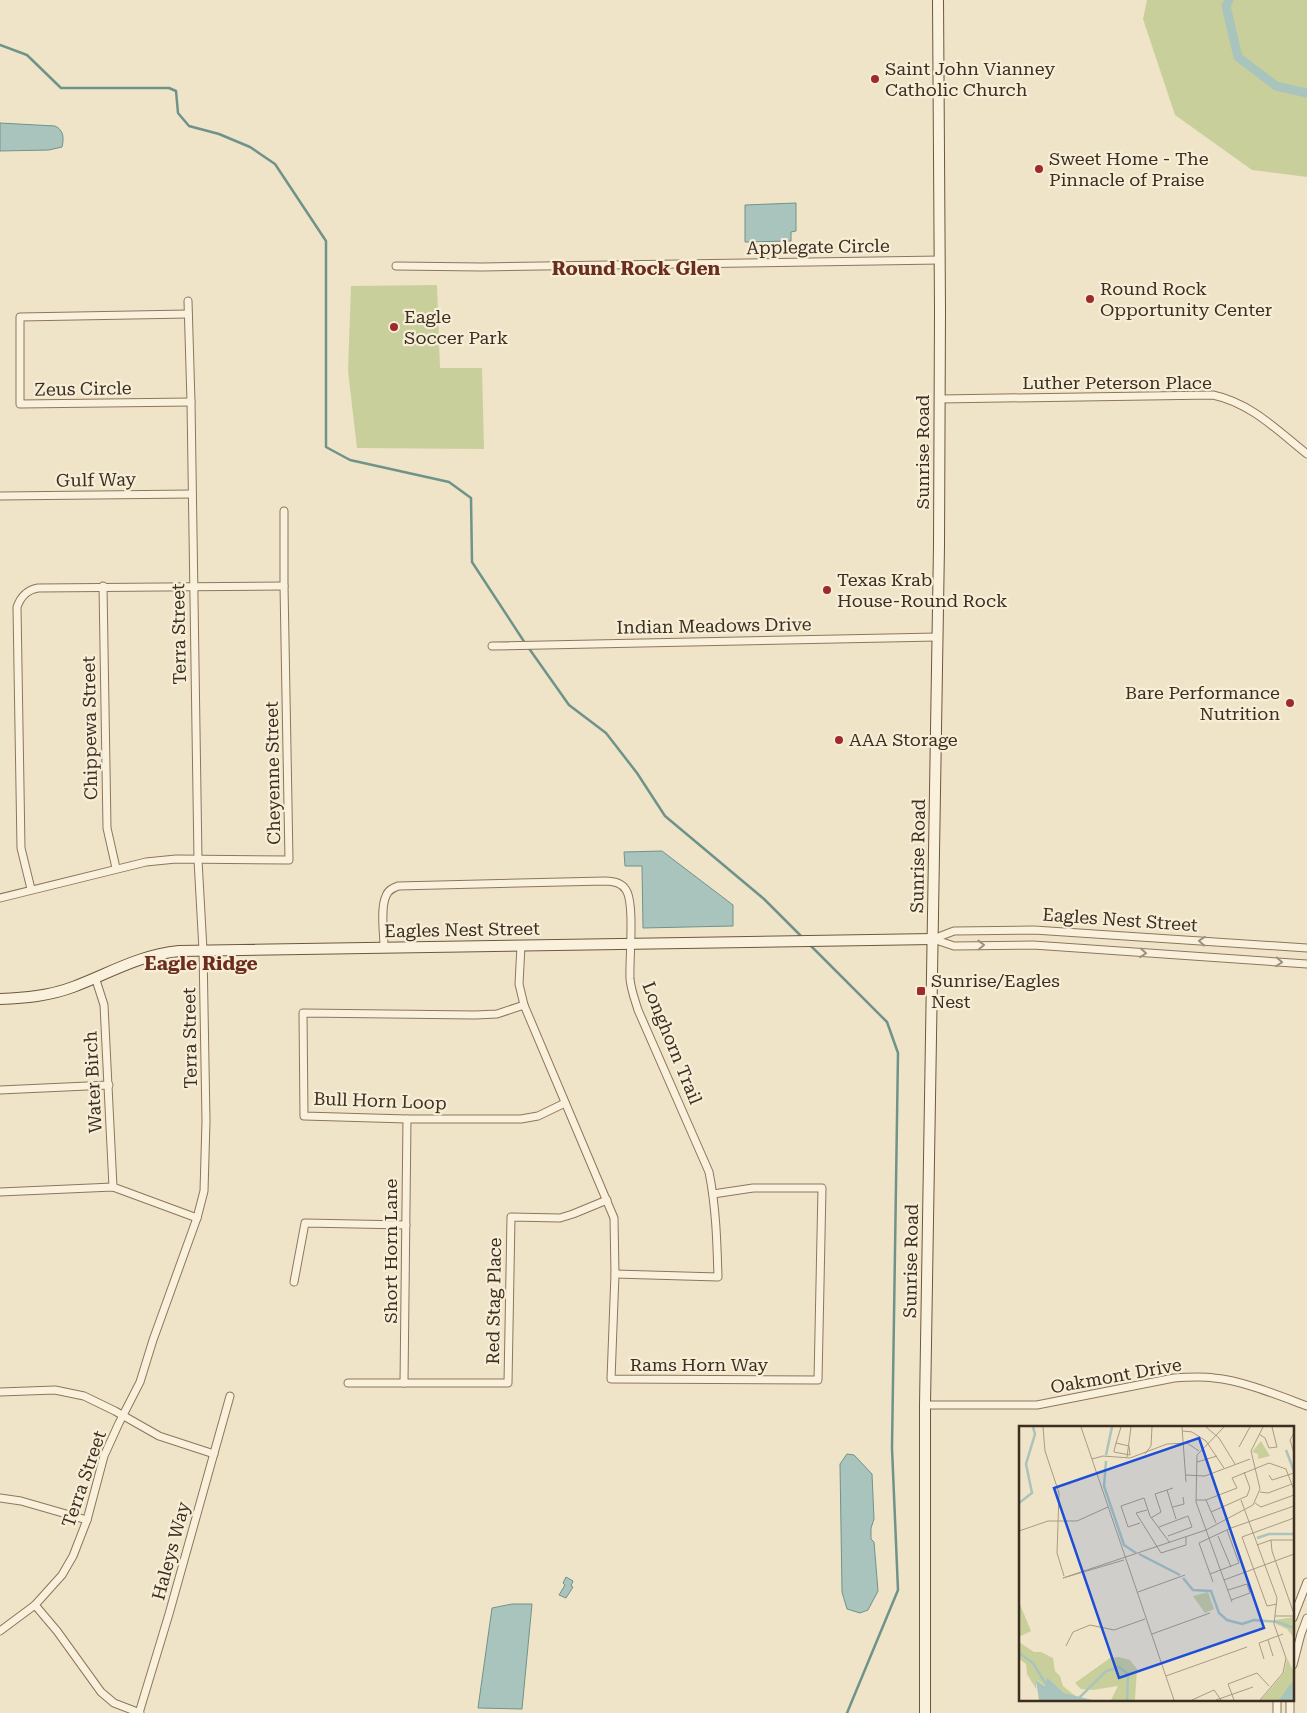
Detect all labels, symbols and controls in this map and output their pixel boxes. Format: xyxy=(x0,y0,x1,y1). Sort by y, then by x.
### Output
place label: Saint John Vianney Catholic Church xyxy=(885,58,1055,100)
marker: Saint John Vianney Catholic Church xyxy=(869,73,881,85)
place label: Sweet Home - The Pinnacle of Praise xyxy=(1049,148,1209,190)
marker: Sweet Home - The Pinnacle of Praise xyxy=(1033,163,1045,175)
street label: Applegate Circle xyxy=(746,235,890,258)
district label: Round Rock Glen xyxy=(552,257,721,280)
place label: Round Rock Opportunity Center xyxy=(1100,278,1272,320)
marker: Round Rock Opportunity Center xyxy=(1084,293,1096,305)
place label: Eagle Soccer Park xyxy=(404,306,508,348)
marker: Eagle Soccer Park xyxy=(388,321,400,333)
street label: Luther Peterson Place xyxy=(1022,372,1212,393)
street label: Zeus Circle xyxy=(34,377,132,400)
street label: Sunrise Road xyxy=(912,394,933,509)
street label: Gulf Way xyxy=(56,468,137,491)
place label: Texas Krab House-Round Rock xyxy=(837,569,1007,611)
street label: Terra Street xyxy=(167,583,190,685)
marker: Texas Krab House-Round Rock xyxy=(821,584,833,596)
street label: Indian Meadows Drive xyxy=(616,613,812,638)
street label: Chippewa Street xyxy=(78,656,101,800)
place label: Bare Performance Nutrition xyxy=(1125,682,1280,724)
marker: Bare Performance Nutrition xyxy=(1284,697,1296,709)
street label: Cheyenne Street xyxy=(261,701,284,845)
place label: AAA Storage xyxy=(849,729,958,750)
marker: AAA Storage xyxy=(833,734,845,746)
street label: Sunrise Road xyxy=(906,798,929,913)
street label: Eagles Nest Street xyxy=(1042,904,1199,935)
street label: Eagles Nest Street xyxy=(384,918,540,941)
one-way arrow xyxy=(1198,936,1206,947)
one-way arrow xyxy=(977,940,985,950)
one-way arrow xyxy=(1139,947,1147,958)
district label: Eagle Ridge xyxy=(144,952,258,975)
one-way arrow xyxy=(1275,956,1283,967)
place label: Sunrise/Eagles Nest xyxy=(931,970,1060,1012)
street label: Longhorn Trail xyxy=(638,978,707,1108)
marker: Sunrise/Eagles Nest xyxy=(915,985,927,997)
street label: Terra Street xyxy=(178,987,201,1089)
street label: Water Birch xyxy=(79,1030,106,1134)
street label: Bull Horn Loop xyxy=(313,1088,447,1113)
street label: Short Horn Lane xyxy=(380,1178,401,1323)
street label: Sunrise Road xyxy=(899,1203,922,1318)
street label: Red Stag Place xyxy=(482,1237,505,1365)
street label: Rams Horn Way xyxy=(630,1354,769,1375)
street label: Oakmont Drive xyxy=(1049,1354,1183,1397)
inset map xyxy=(1019,1426,1294,1700)
street label: Terra Street xyxy=(57,1427,110,1530)
street label: Haleys Way xyxy=(147,1499,194,1602)

